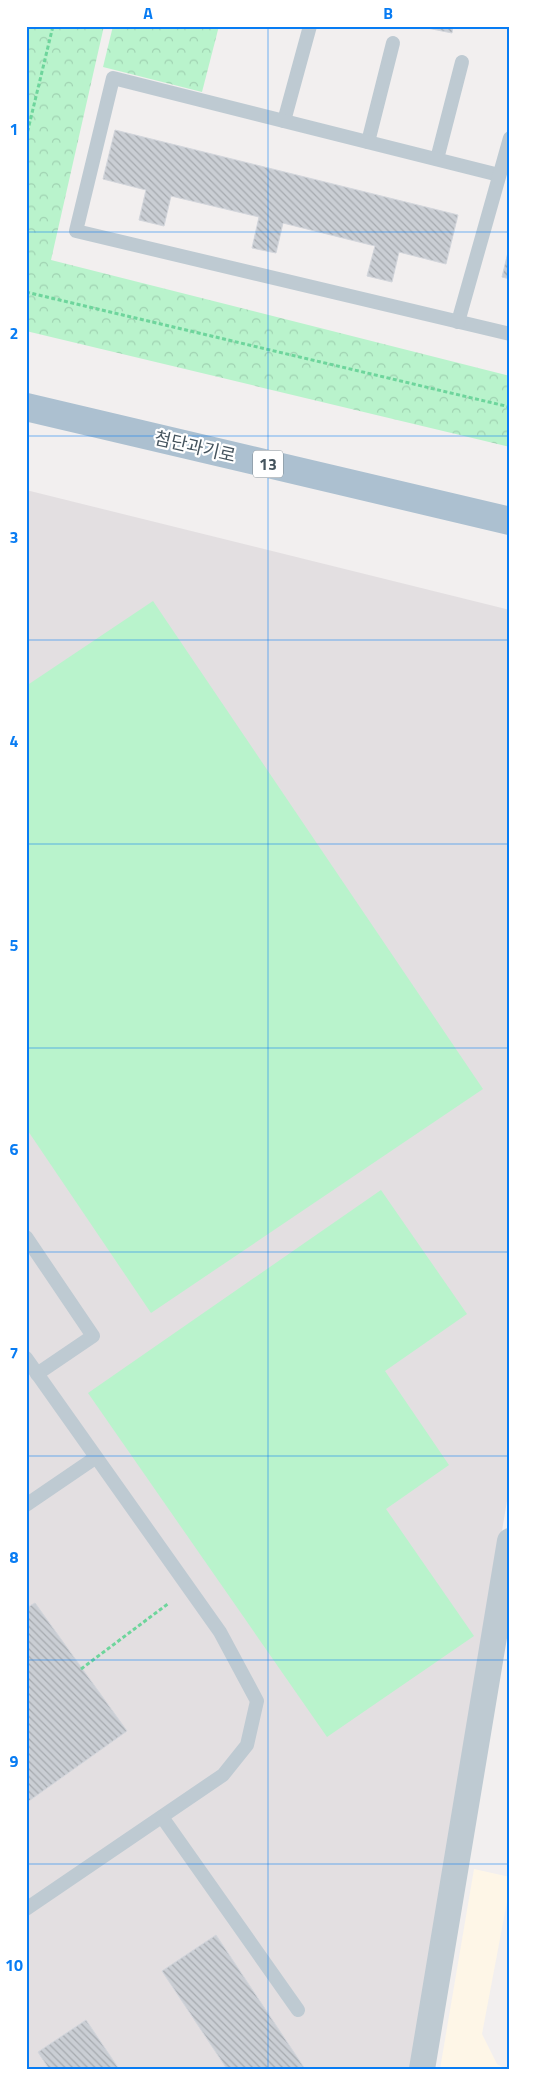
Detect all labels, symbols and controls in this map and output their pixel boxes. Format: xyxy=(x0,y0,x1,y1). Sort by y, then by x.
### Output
text: A xyxy=(143,1,153,25)
text: B xyxy=(383,1,393,25)
text: 1 xyxy=(10,117,18,141)
text: 2 xyxy=(10,321,18,345)
street label: 첨단과기로 xyxy=(152,424,238,469)
road number: 13 xyxy=(253,450,283,478)
text: 3 xyxy=(10,525,18,549)
text: 4 xyxy=(10,729,19,753)
text: 5 xyxy=(10,933,19,957)
text: 6 xyxy=(10,1137,19,1161)
text: 7 xyxy=(10,1341,18,1365)
text: 8 xyxy=(10,1545,19,1569)
text: 9 xyxy=(10,1749,19,1773)
text: 10 xyxy=(5,1953,23,1977)

